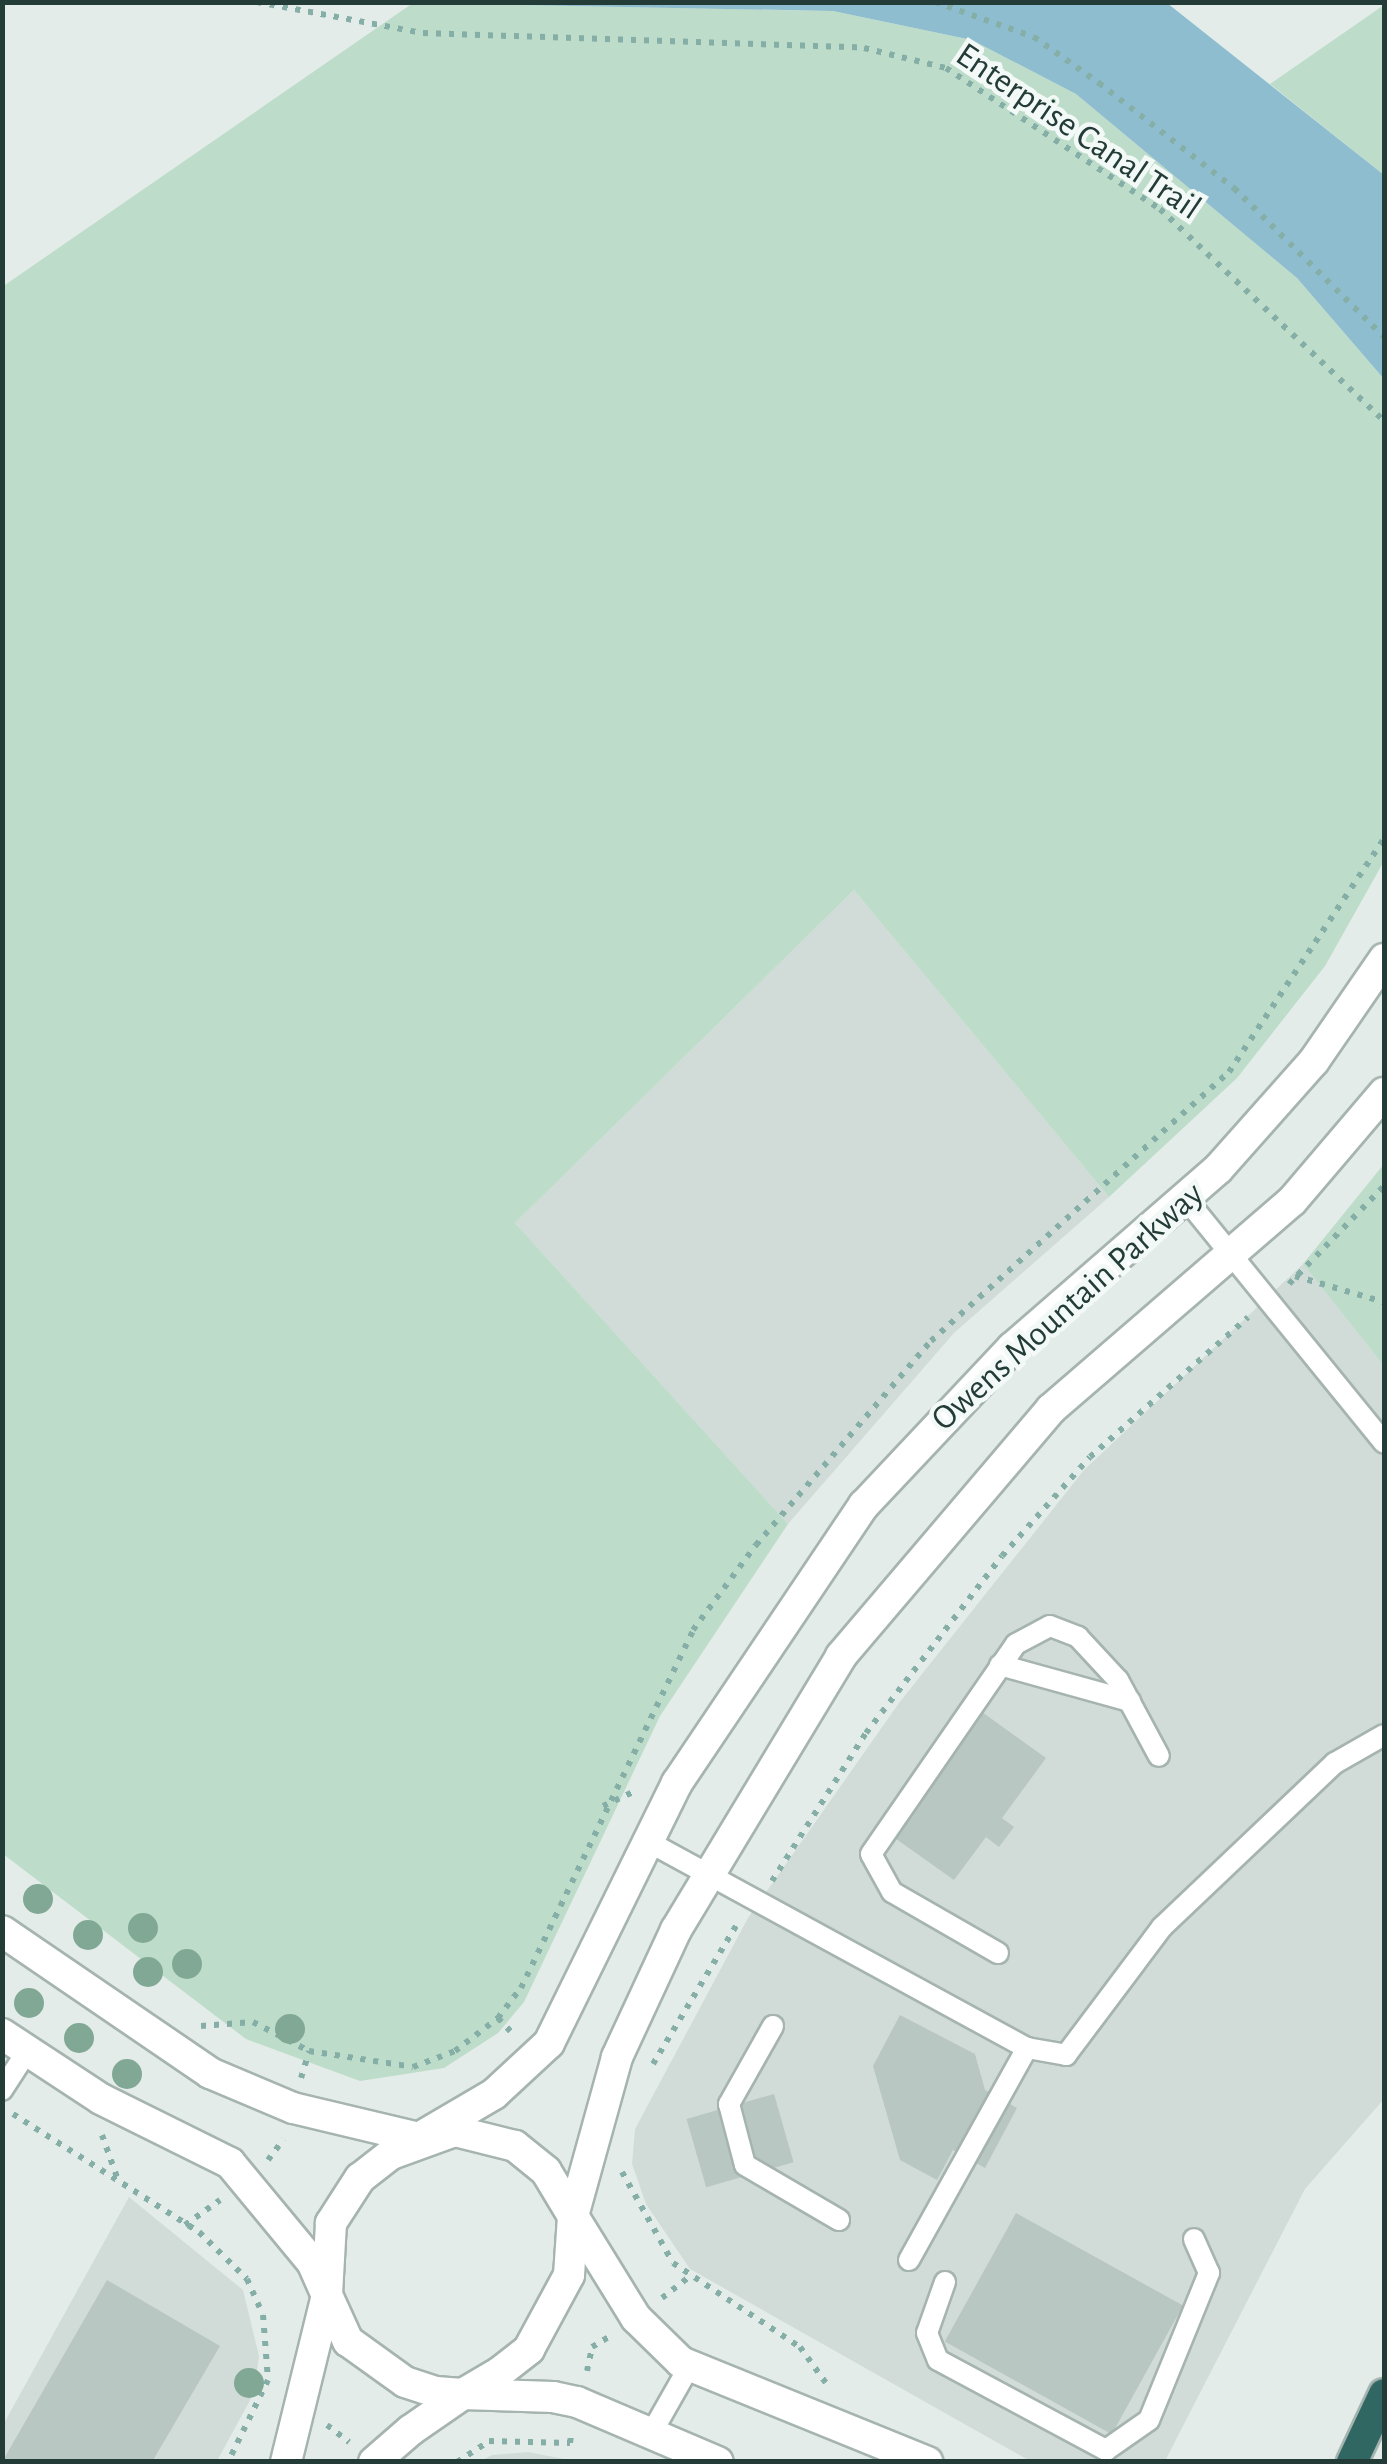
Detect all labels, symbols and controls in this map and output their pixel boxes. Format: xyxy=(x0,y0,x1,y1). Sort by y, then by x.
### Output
street label: Enterprise Canal Trail xyxy=(947,34,1209,230)
street label: Owens Mountain Parkway xyxy=(923,1174,1213,1440)

